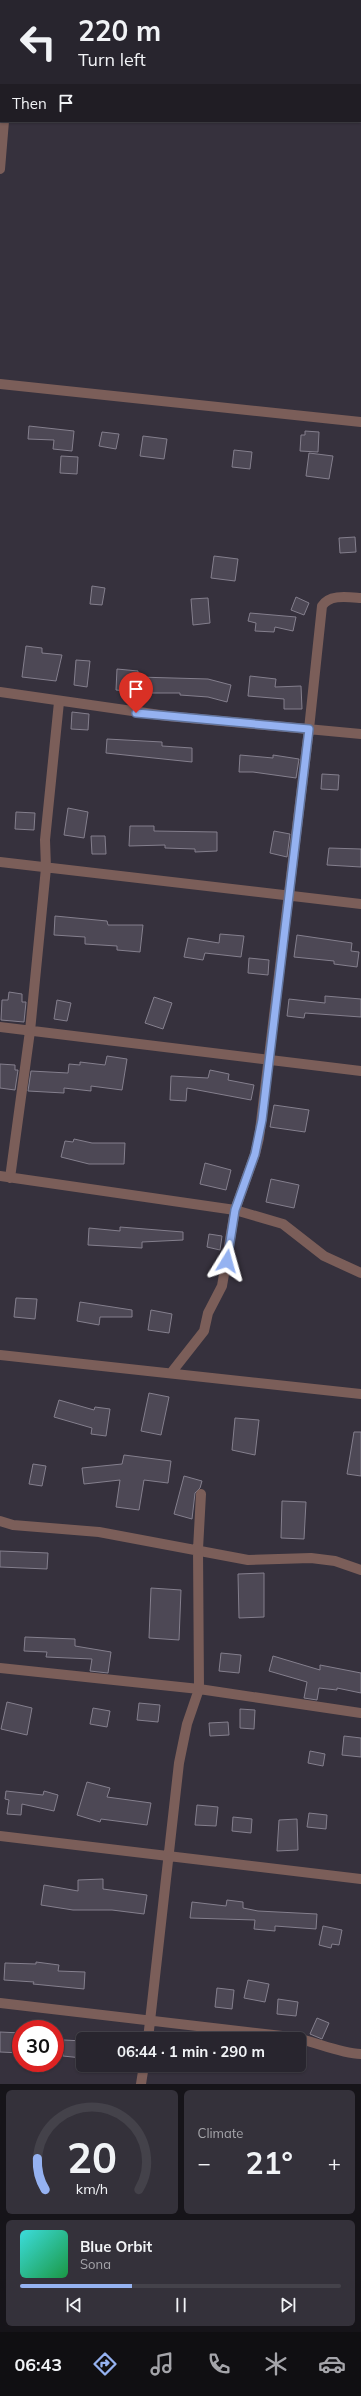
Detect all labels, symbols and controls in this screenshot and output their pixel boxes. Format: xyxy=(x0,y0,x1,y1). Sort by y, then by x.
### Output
text: 220 m xyxy=(78,13,161,48)
icon: left xyxy=(12,16,64,68)
text: Turn left xyxy=(78,48,146,71)
icon: arrive xyxy=(55,92,77,114)
text: Then xyxy=(12,94,47,113)
pin xyxy=(119,672,153,713)
icon: arrive xyxy=(125,678,147,700)
position arrow xyxy=(206,1240,248,1282)
speed limit sign: 30 xyxy=(12,2020,64,2072)
text: 06:44 · 1 min · 290 m xyxy=(117,2042,265,2061)
text: Climate xyxy=(198,2125,243,2141)
text: 20 xyxy=(67,2131,117,2183)
text: 21° xyxy=(246,2144,293,2182)
text: − xyxy=(198,2149,211,2177)
text: + xyxy=(328,2149,341,2177)
text: km/h xyxy=(76,2180,108,2198)
text: Blue Orbit xyxy=(80,2237,152,2256)
text: Sona xyxy=(80,2256,111,2272)
icon: previous xyxy=(63,2294,85,2316)
icon: pause xyxy=(170,2294,192,2316)
icon: next xyxy=(277,2294,299,2316)
icon: directions xyxy=(91,2350,119,2378)
icon: music xyxy=(148,2350,176,2378)
icon: phone xyxy=(205,2350,233,2378)
icon: climate xyxy=(262,2350,290,2378)
icon: car xyxy=(318,2350,346,2378)
text: 06:43 xyxy=(14,2353,62,2376)

